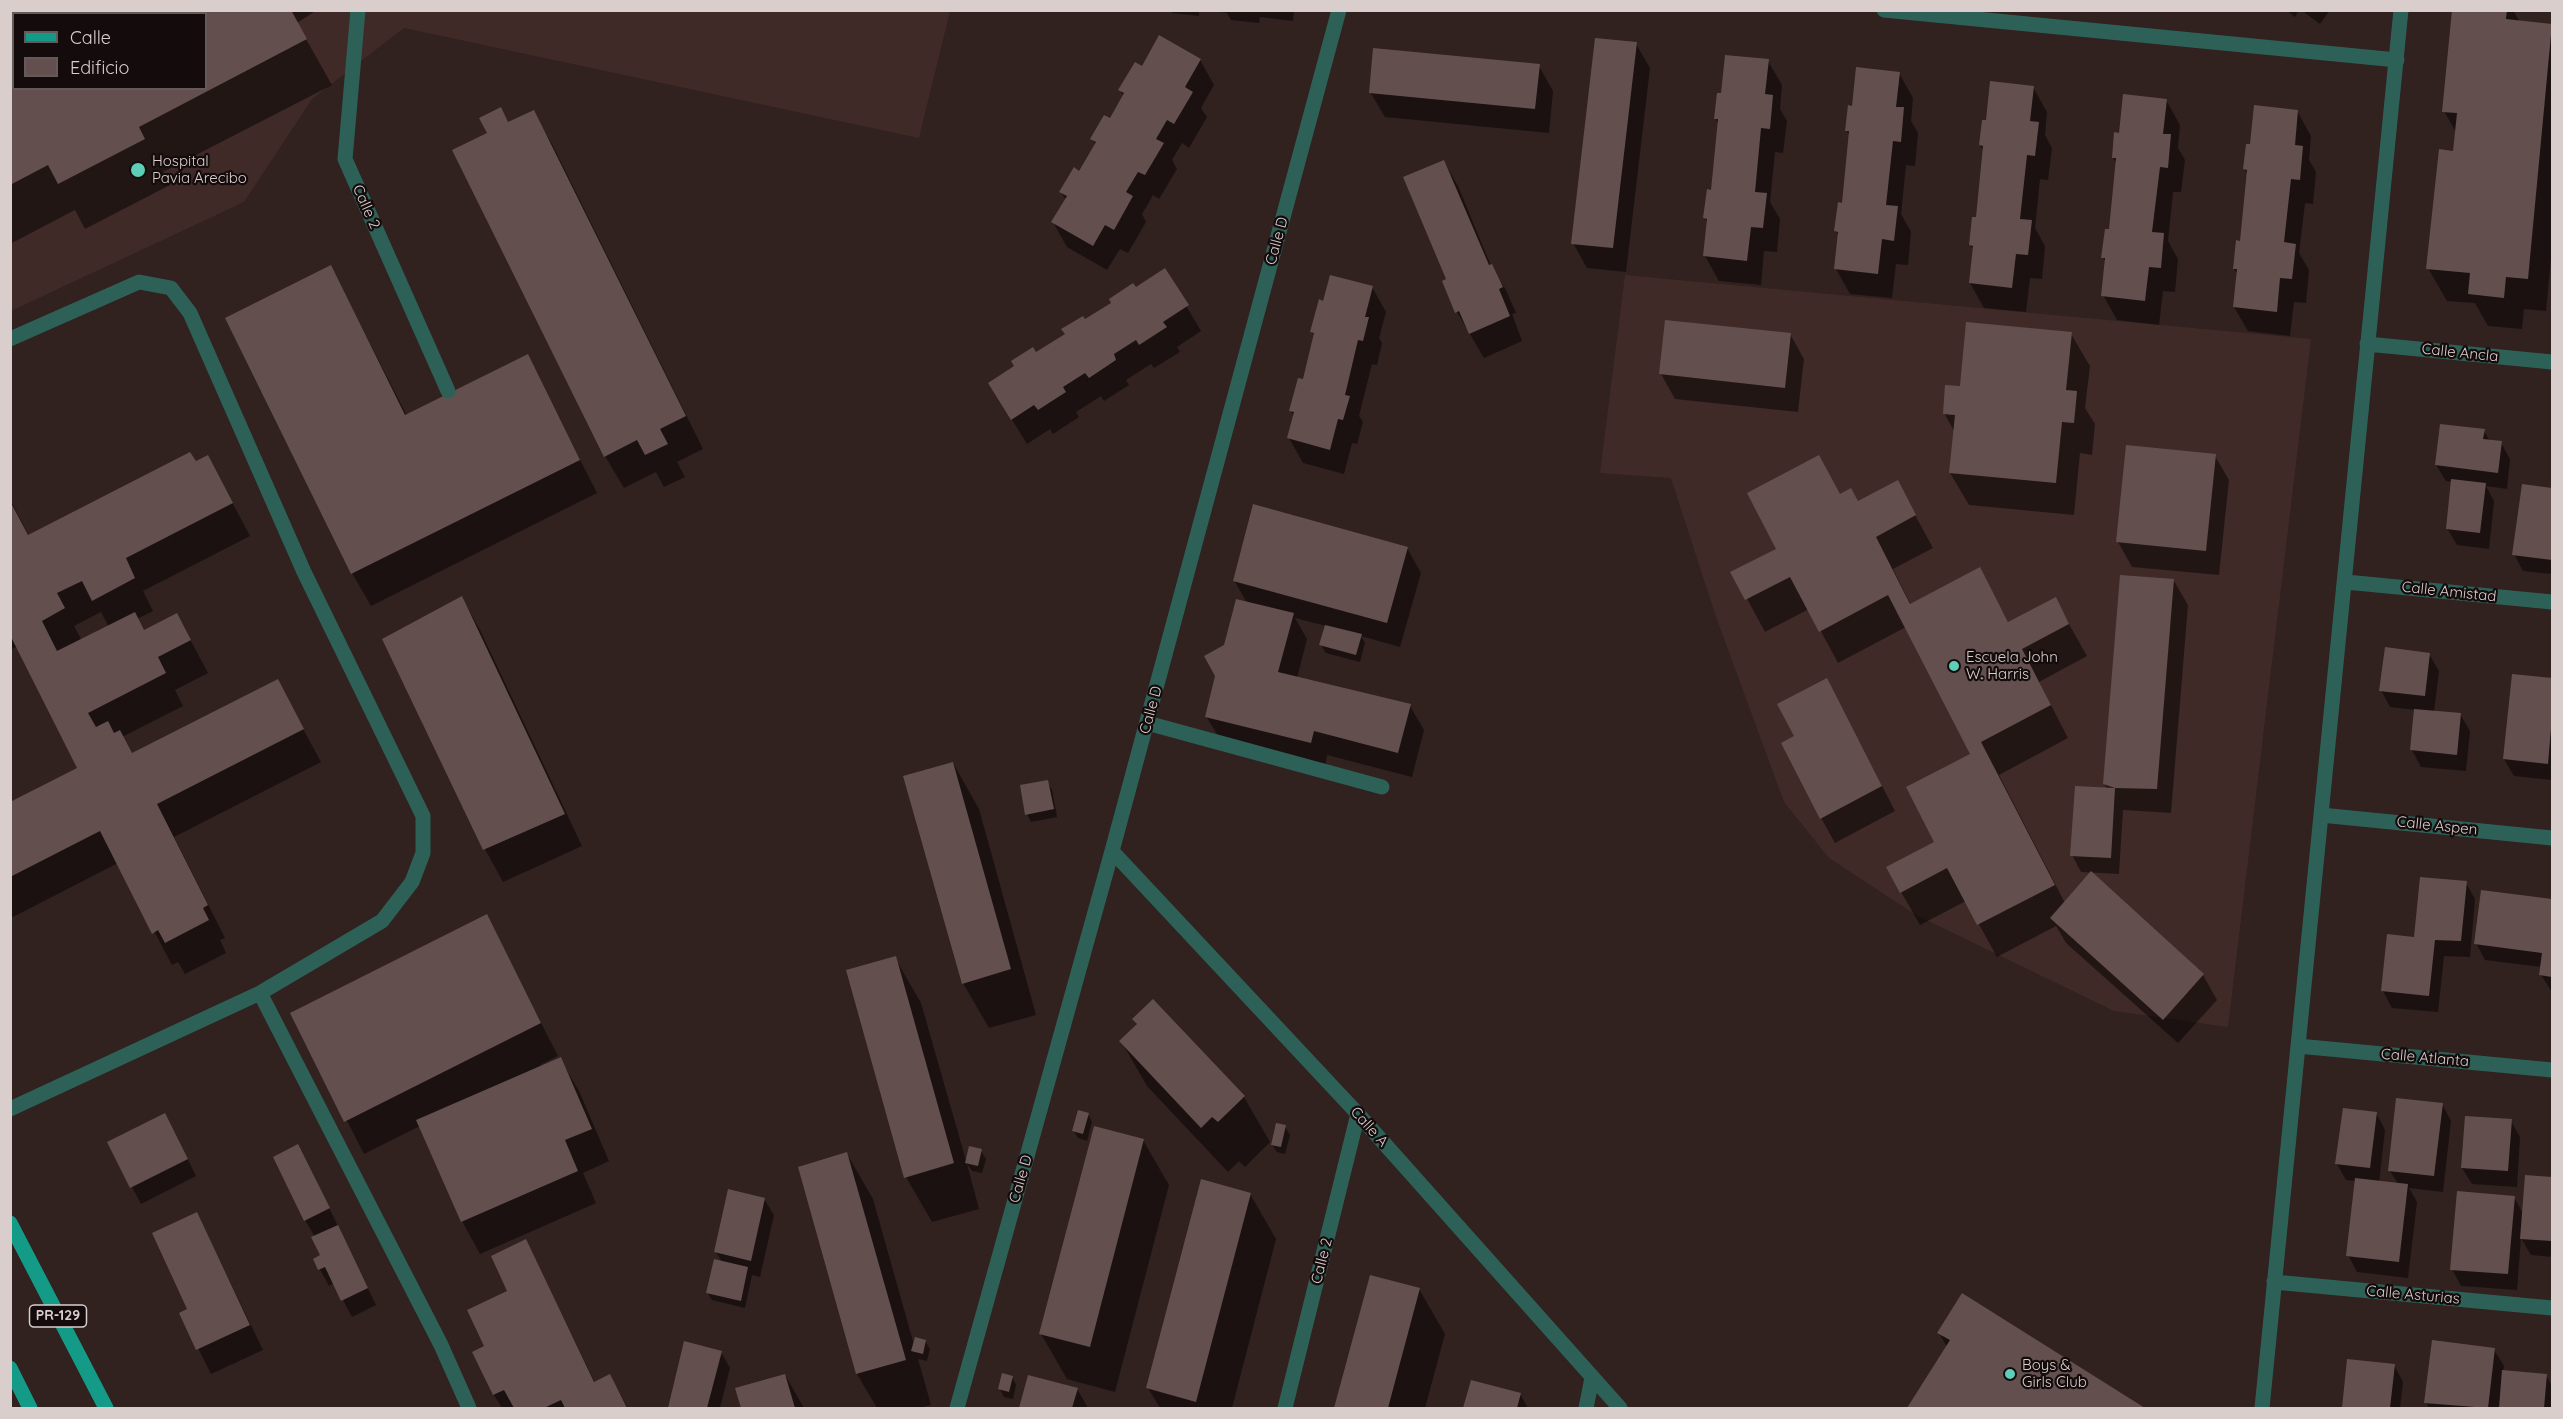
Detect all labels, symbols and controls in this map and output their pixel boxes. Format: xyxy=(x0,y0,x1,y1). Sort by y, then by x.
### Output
legend xyxy=(12,12,207,90)
text: Calle xyxy=(70,26,111,49)
text: Edificio xyxy=(70,56,129,79)
place label: Hospital Pavia Arecibo xyxy=(152,152,247,187)
marker: Hospital Pavia Arecibo xyxy=(129,161,147,179)
street label: Calle 2 xyxy=(348,182,384,232)
street label: Calle D xyxy=(1262,215,1292,267)
street label: Calle Ancla xyxy=(2421,340,2499,366)
street label: Calle Amistad xyxy=(2401,578,2497,606)
place label: Escuela John W. Harris xyxy=(1966,648,2058,683)
marker: Escuela John W. Harris xyxy=(1947,659,1961,673)
street label: Calle D xyxy=(1136,684,1166,736)
street label: Calle Aspen xyxy=(2396,813,2478,839)
street label: Calle Atlanta xyxy=(2380,1045,2470,1071)
street label: Calle A xyxy=(1346,1103,1392,1151)
street label: Calle D xyxy=(1006,1153,1036,1205)
street label: Calle 2 xyxy=(1308,1236,1336,1286)
street label: Calle Asturias xyxy=(2366,1282,2460,1308)
road number: PR-129 xyxy=(29,1305,86,1327)
place label: Boys & Girls Club xyxy=(2022,1356,2087,1391)
marker: Boys & Girls Club xyxy=(2003,1367,2017,1381)

